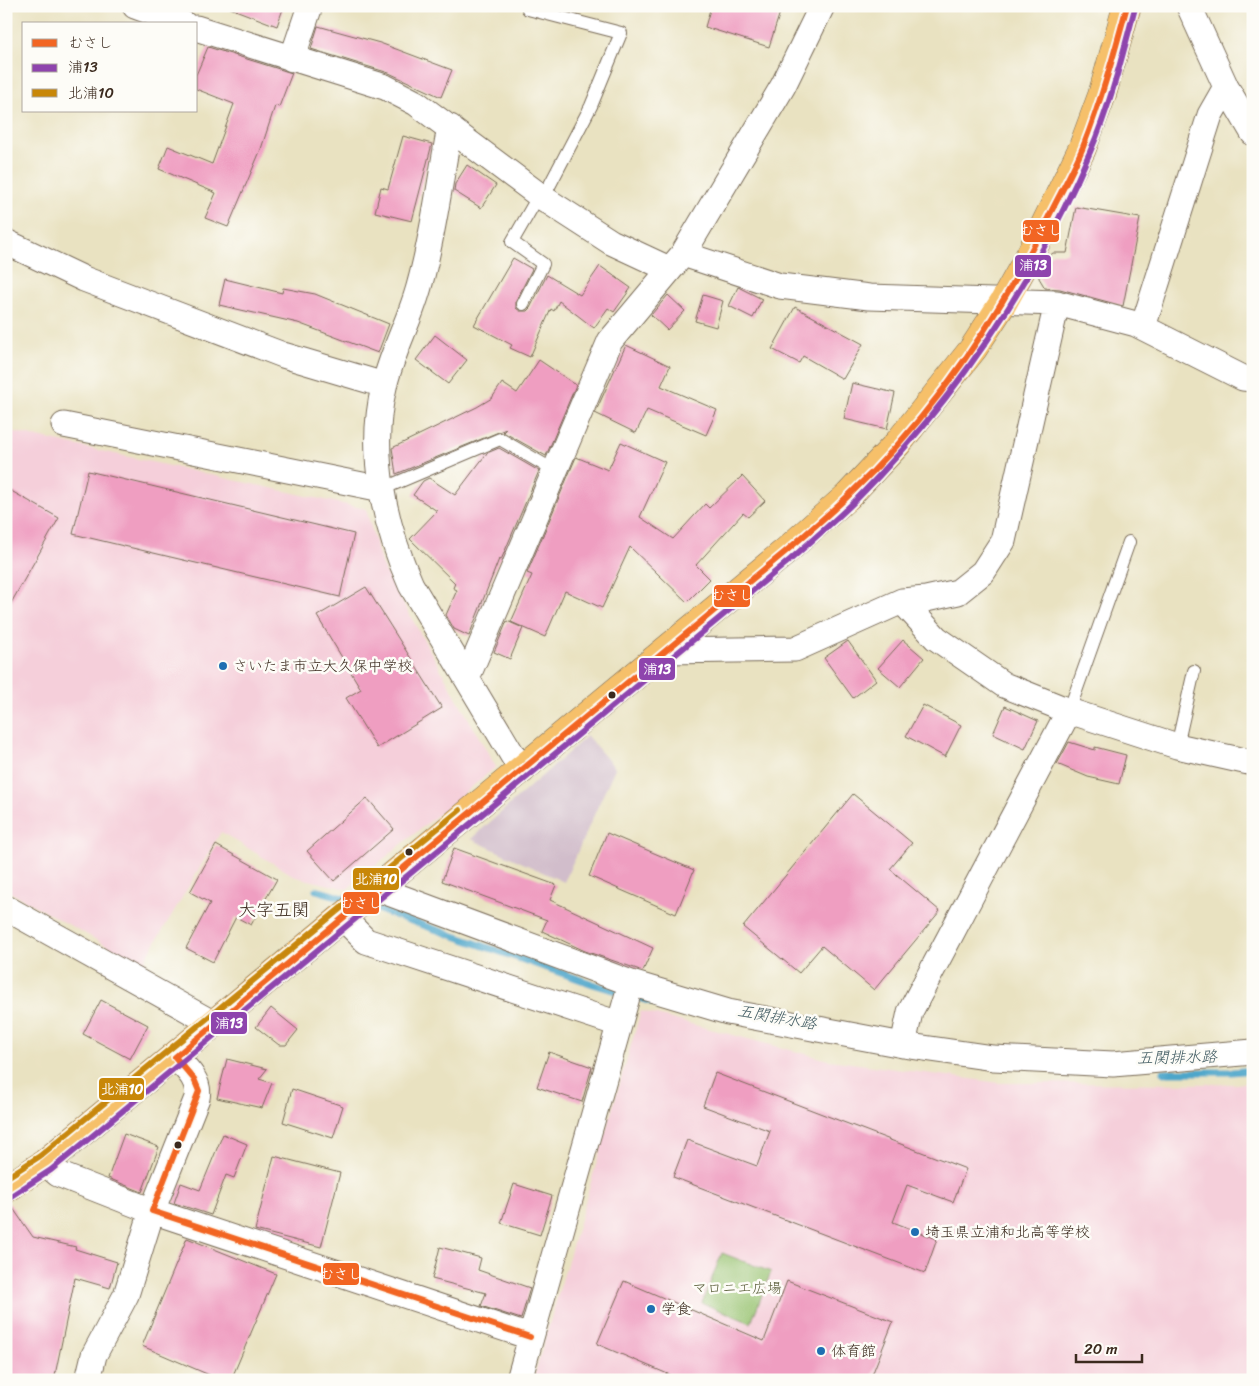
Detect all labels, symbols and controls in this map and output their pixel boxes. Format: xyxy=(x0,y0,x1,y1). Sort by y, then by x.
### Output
legend xyxy=(22,22,198,112)
text: むさし xyxy=(68,30,113,56)
text: 浦13 xyxy=(68,54,98,80)
text: 北浦10 xyxy=(68,80,114,106)
text: むさし xyxy=(1020,218,1062,243)
line badge: むさし xyxy=(1022,219,1060,243)
text: 浦13 xyxy=(1019,253,1047,278)
line badge: 浦13 xyxy=(1014,254,1052,278)
text: むさし xyxy=(711,583,753,608)
line badge: むさし xyxy=(713,584,751,608)
place label: さいたま市立大久保中学校 xyxy=(233,653,412,679)
line badge: 浦13 xyxy=(638,657,676,681)
text: 浦13 xyxy=(643,657,671,682)
marker: さいたま市立大久保中学校 xyxy=(217,660,229,672)
unlabelled marker xyxy=(607,690,617,700)
unlabelled marker xyxy=(404,847,414,857)
line badge: 北浦10 xyxy=(352,867,400,891)
text: 北浦10 xyxy=(355,867,398,892)
text: むさし xyxy=(340,891,382,916)
line badge: むさし xyxy=(342,891,380,915)
district label: 大字五関 xyxy=(238,894,310,926)
water label: 五関排水路 xyxy=(735,996,820,1038)
line badge: 浦13 xyxy=(210,1011,248,1035)
text: 浦13 xyxy=(215,1011,243,1036)
water label: 五関排水路 xyxy=(1137,1042,1218,1072)
line badge: 北浦10 xyxy=(98,1077,145,1101)
text: 北浦10 xyxy=(101,1077,144,1102)
unlabelled marker xyxy=(173,1140,183,1150)
place label: 埼玉県立浦和北高等学校 xyxy=(925,1219,1090,1245)
marker: 埼玉県立浦和北高等学校 xyxy=(909,1226,921,1238)
text: むさし xyxy=(320,1262,362,1287)
line badge: むさし xyxy=(322,1262,360,1286)
park label: マロニエ広場 xyxy=(692,1275,782,1301)
place label: 学食 xyxy=(661,1296,691,1322)
marker: 学食 xyxy=(645,1303,657,1315)
scale bar xyxy=(1076,1331,1143,1363)
text: 20 m xyxy=(1084,1336,1118,1362)
place label: 体育館 xyxy=(831,1338,876,1364)
marker: 体育館 xyxy=(815,1345,827,1357)

